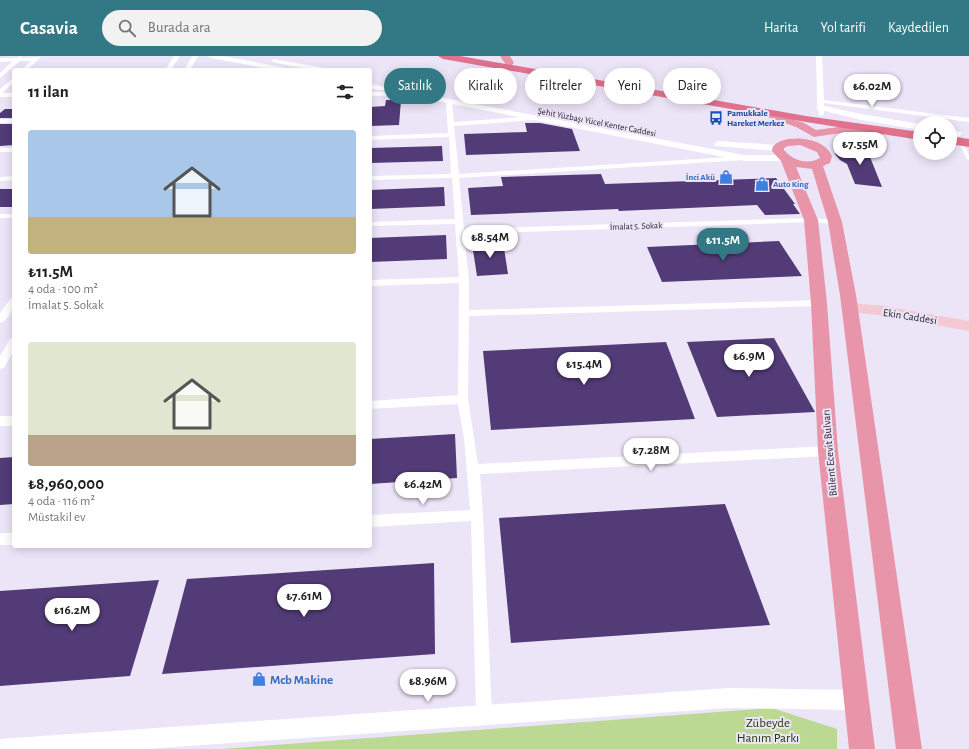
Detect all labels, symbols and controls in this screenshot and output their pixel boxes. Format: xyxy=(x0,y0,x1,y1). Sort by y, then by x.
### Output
search box xyxy=(102,10,382,46)
icon: search xyxy=(116,17,138,39)
text: Casavia xyxy=(20,19,78,38)
text: Burada ara xyxy=(148,20,211,35)
text: Harita xyxy=(764,21,798,35)
text: Yol tarifi xyxy=(820,21,866,35)
text: Kaydedilen xyxy=(888,21,949,35)
chip: Satılık xyxy=(384,68,446,104)
chip: Kiralık xyxy=(454,68,517,104)
chip: Filtreler xyxy=(525,68,596,104)
chip: Yeni xyxy=(604,68,655,104)
chip: Daire xyxy=(663,68,721,104)
pin: ₺6.02M xyxy=(839,74,905,108)
text: ₺6.02M xyxy=(853,80,891,93)
icon: filters xyxy=(334,81,356,103)
text: 11 ilan xyxy=(28,83,69,100)
street label: Şehit Yüzbaşı Yücel Kenter Caddesi xyxy=(537,107,657,138)
place label: Pamukkale Hareket Merkez xyxy=(727,109,785,128)
bus stop icon: Pamukkale Hareket Merkez xyxy=(708,110,724,126)
map controls xyxy=(913,116,957,160)
button: locate xyxy=(913,116,957,160)
pin: ₺7.55M xyxy=(827,132,893,166)
text: ₺7.55M xyxy=(842,138,878,151)
icon: home xyxy=(156,156,228,228)
shop icon: İnci Akü xyxy=(718,169,734,185)
place label: İnci Akü xyxy=(686,173,715,182)
shop icon: Auto King xyxy=(754,176,770,192)
place label: Auto King xyxy=(773,180,809,189)
street label: İmalat 5. Sokak xyxy=(610,221,663,232)
pin: ₺8.54M xyxy=(457,225,523,259)
pin: ₺11.5M xyxy=(690,228,756,262)
text: ₺8.54M xyxy=(471,231,509,244)
text: ₺11.5M xyxy=(706,234,740,247)
text: ₺11.5M xyxy=(28,263,73,280)
text: 4 oda · 100 m² xyxy=(28,283,98,296)
text: İmalat 5. Sokak xyxy=(28,299,104,312)
street label: Ekin Caddesi xyxy=(882,307,938,326)
pin: ₺6.9M xyxy=(721,344,777,378)
text: ₺6.9M xyxy=(733,350,765,363)
pin: ₺15.4M xyxy=(551,352,617,386)
text: ₺15.4M xyxy=(566,358,602,371)
icon: home xyxy=(156,368,228,440)
street label: Bülent Ecevit Bulvarı xyxy=(820,409,839,497)
pin: ₺7.28M xyxy=(618,438,684,472)
text: ₺7.28M xyxy=(632,444,670,457)
pin: ₺6.42M xyxy=(390,472,456,506)
text: ₺8,960,000 xyxy=(28,475,104,492)
text: ₺6.42M xyxy=(404,478,442,491)
text: 4 oda · 116 m² xyxy=(28,495,95,508)
text: Müstakil ev xyxy=(28,511,86,524)
pin: ₺7.61M xyxy=(271,584,337,618)
text: ₺7.61M xyxy=(286,590,322,603)
pin: ₺16.2M xyxy=(39,598,105,632)
text: ₺16.2M xyxy=(54,604,90,617)
pin: ₺8.96M xyxy=(395,669,461,703)
shop icon: Mcb Makine xyxy=(251,671,267,687)
place label: Mcb Makine xyxy=(270,674,333,687)
text: ₺8.96M xyxy=(409,675,447,688)
park label: Zübeyde Hanım Parkı xyxy=(737,717,799,745)

